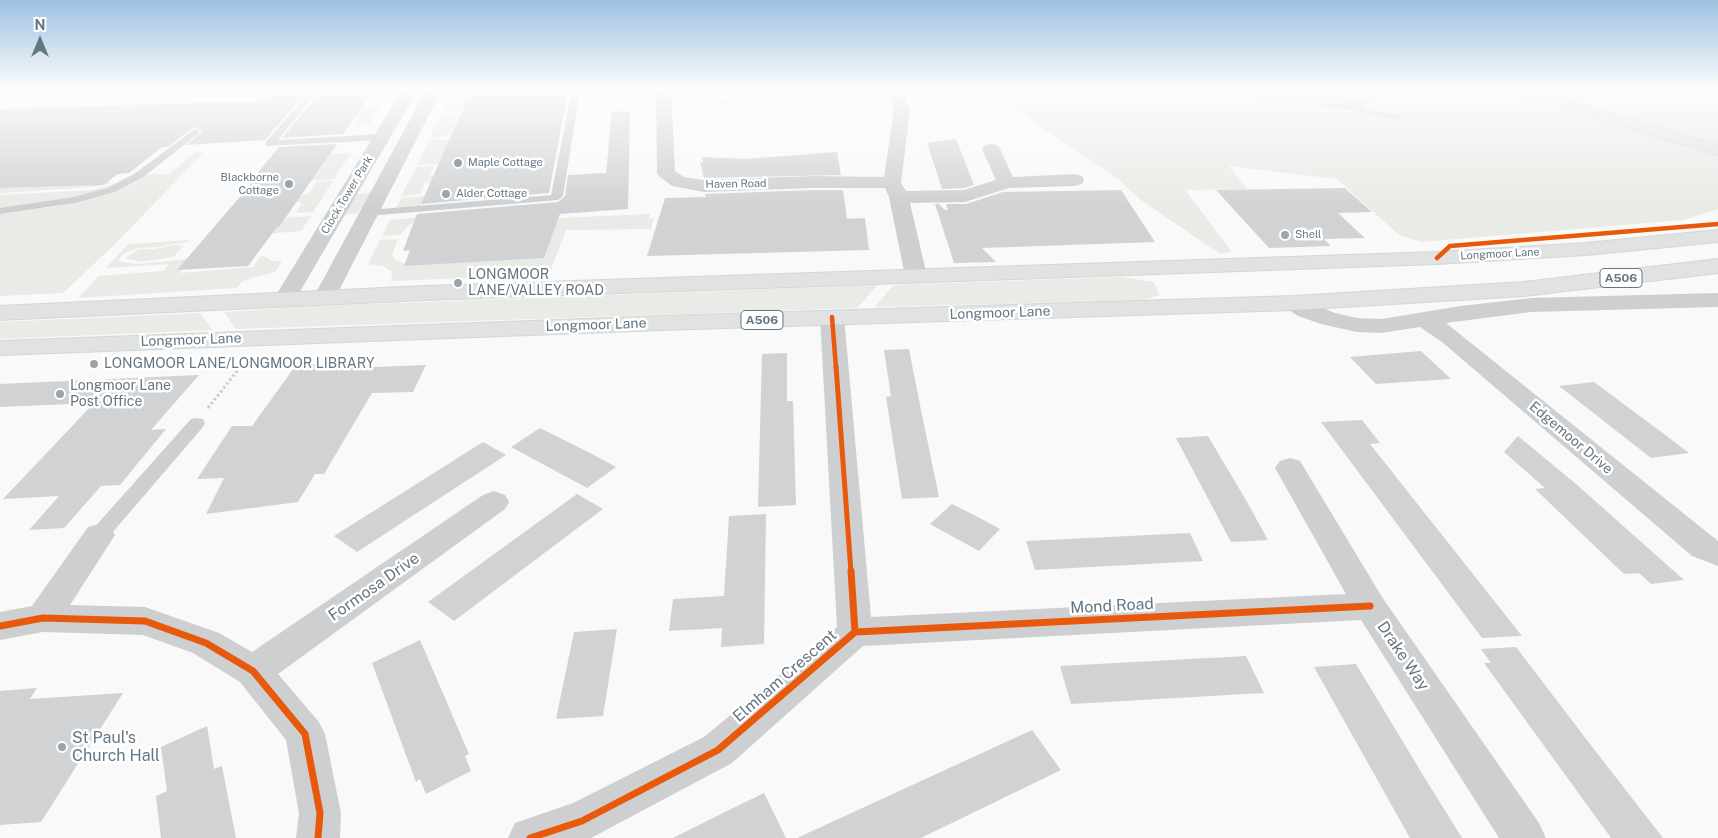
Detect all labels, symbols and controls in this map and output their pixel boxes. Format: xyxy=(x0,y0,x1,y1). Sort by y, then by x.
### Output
north arrow xyxy=(15,15,65,65)
text: N xyxy=(35,17,45,33)
street label: Clock Tower Park xyxy=(319,154,375,236)
place label: Maple Cottage xyxy=(468,156,543,170)
marker: Maple Cottage xyxy=(452,157,464,169)
place label: Blackborne Cottage xyxy=(221,171,279,197)
street label: Haven Road xyxy=(705,177,767,191)
marker: Blackborne Cottage xyxy=(283,178,295,190)
place label: Alder Cottage xyxy=(456,187,527,201)
marker: Alder Cottage xyxy=(440,188,452,200)
place label: Shell xyxy=(1295,228,1321,242)
marker: Shell xyxy=(1279,229,1291,241)
street label: Longmoor Lane xyxy=(1460,245,1540,263)
place label: LONGMOOR LANE/VALLEY ROAD xyxy=(468,267,604,300)
road number: A506 xyxy=(1600,268,1642,288)
marker: LONGMOOR LANE/VALLEY ROAD xyxy=(452,277,464,289)
street label: Longmoor Lane xyxy=(949,303,1051,323)
road number: A506 xyxy=(741,310,783,330)
street label: Longmoor Lane xyxy=(545,315,647,335)
street label: Longmoor Lane xyxy=(140,330,242,350)
place label: LONGMOOR LANE/LONGMOOR LIBRARY xyxy=(104,356,375,372)
marker: LONGMOOR LANE/LONGMOOR LIBRARY xyxy=(88,358,100,370)
place label: Longmoor Lane Post Office xyxy=(70,378,171,411)
marker: Longmoor Lane Post Office xyxy=(54,388,66,400)
street label: Edgemoor Drive xyxy=(1526,398,1616,478)
street label: Formosa Drive xyxy=(325,549,423,625)
street label: Mond Road xyxy=(1070,594,1154,618)
street label: Drake Way xyxy=(1373,618,1433,694)
street label: Elmham Crescent xyxy=(729,626,841,726)
place label: St Paul's Church Hall xyxy=(72,728,160,766)
marker: St Paul's Church Hall xyxy=(56,741,68,753)

